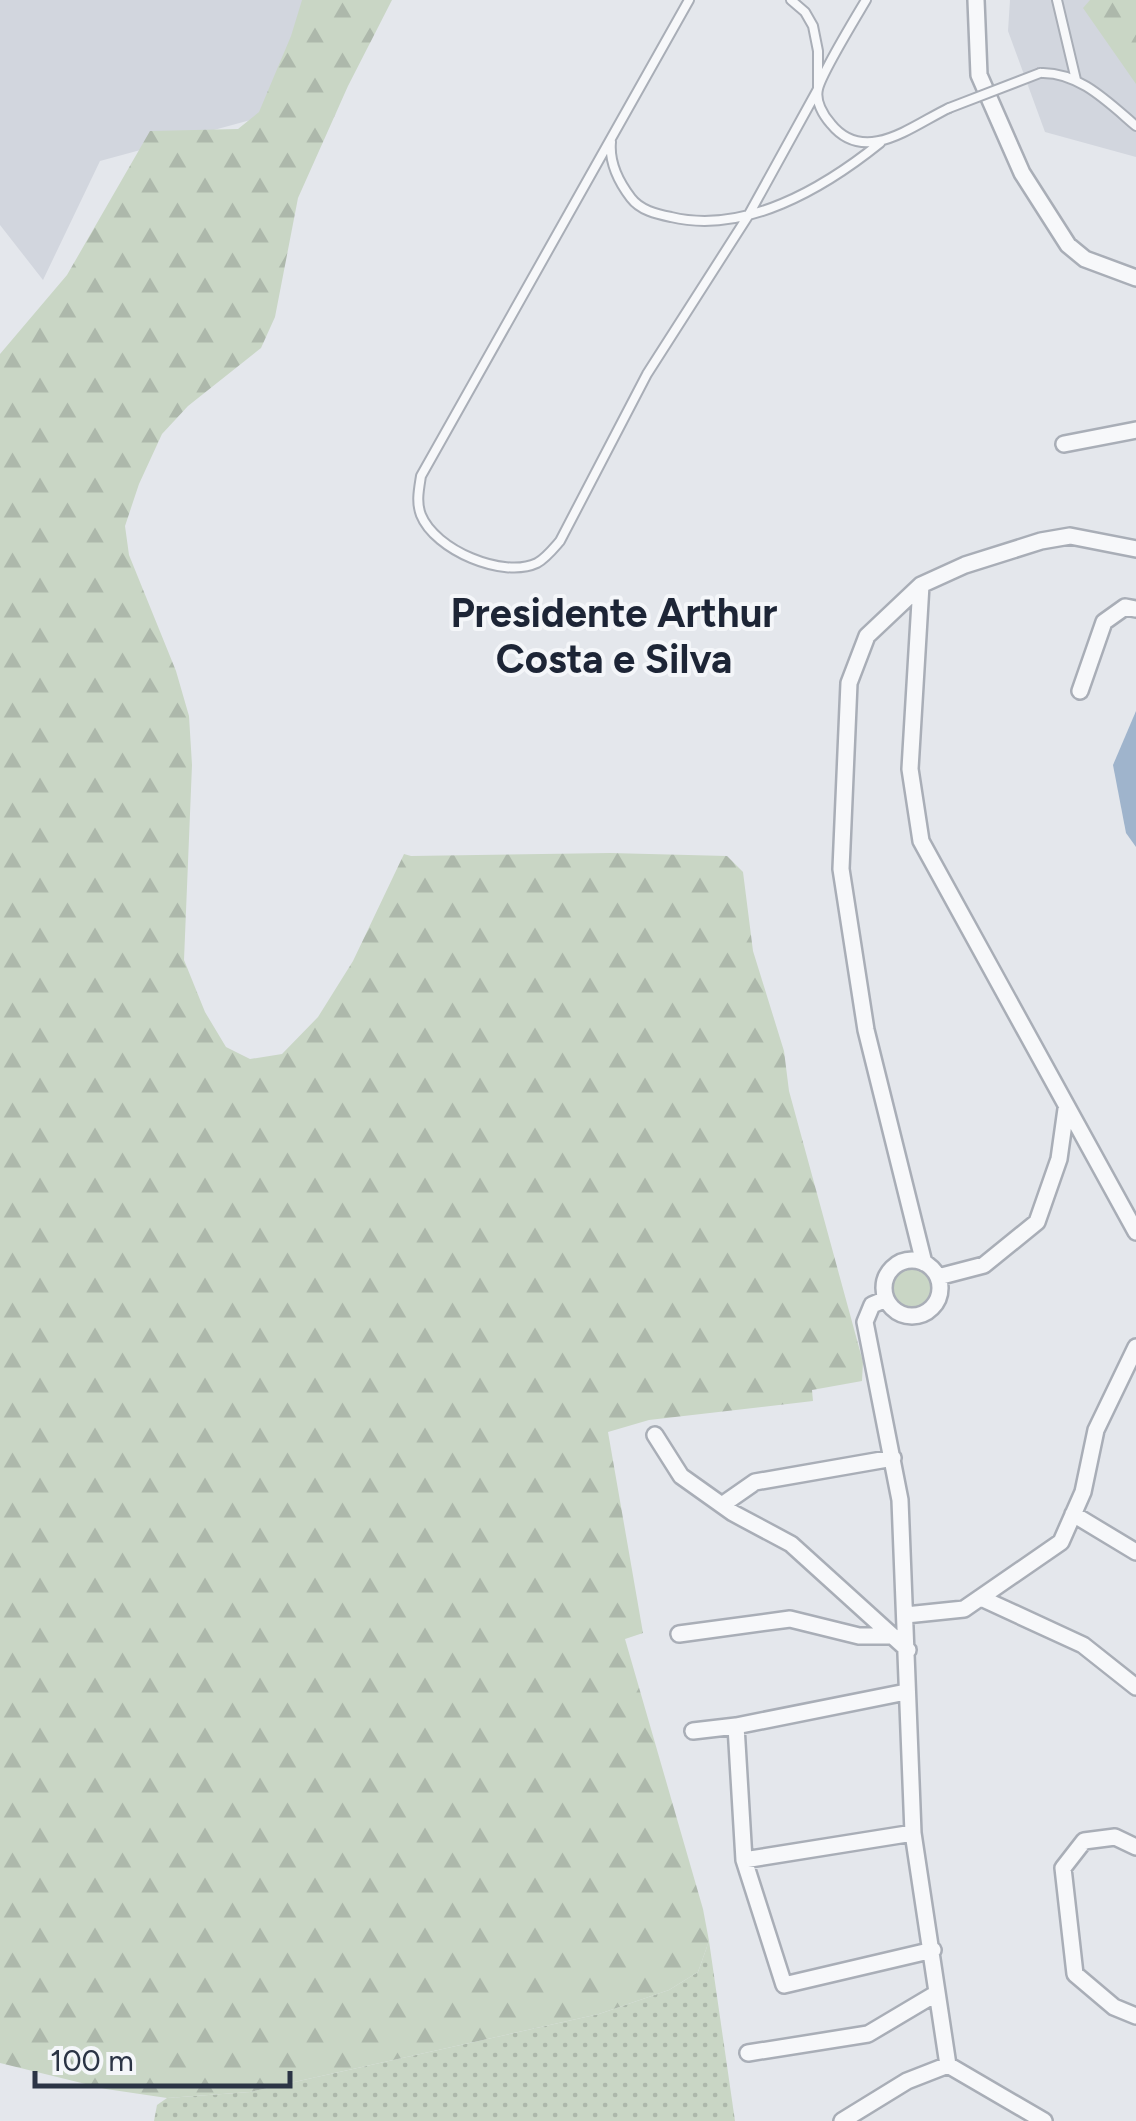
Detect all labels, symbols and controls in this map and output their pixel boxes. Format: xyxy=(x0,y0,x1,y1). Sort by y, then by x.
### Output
district label: Presidente Arthur Costa e Silva xyxy=(450,589,778,683)
scale bar xyxy=(35,2026,290,2088)
text: 100 m xyxy=(50,2042,134,2079)

